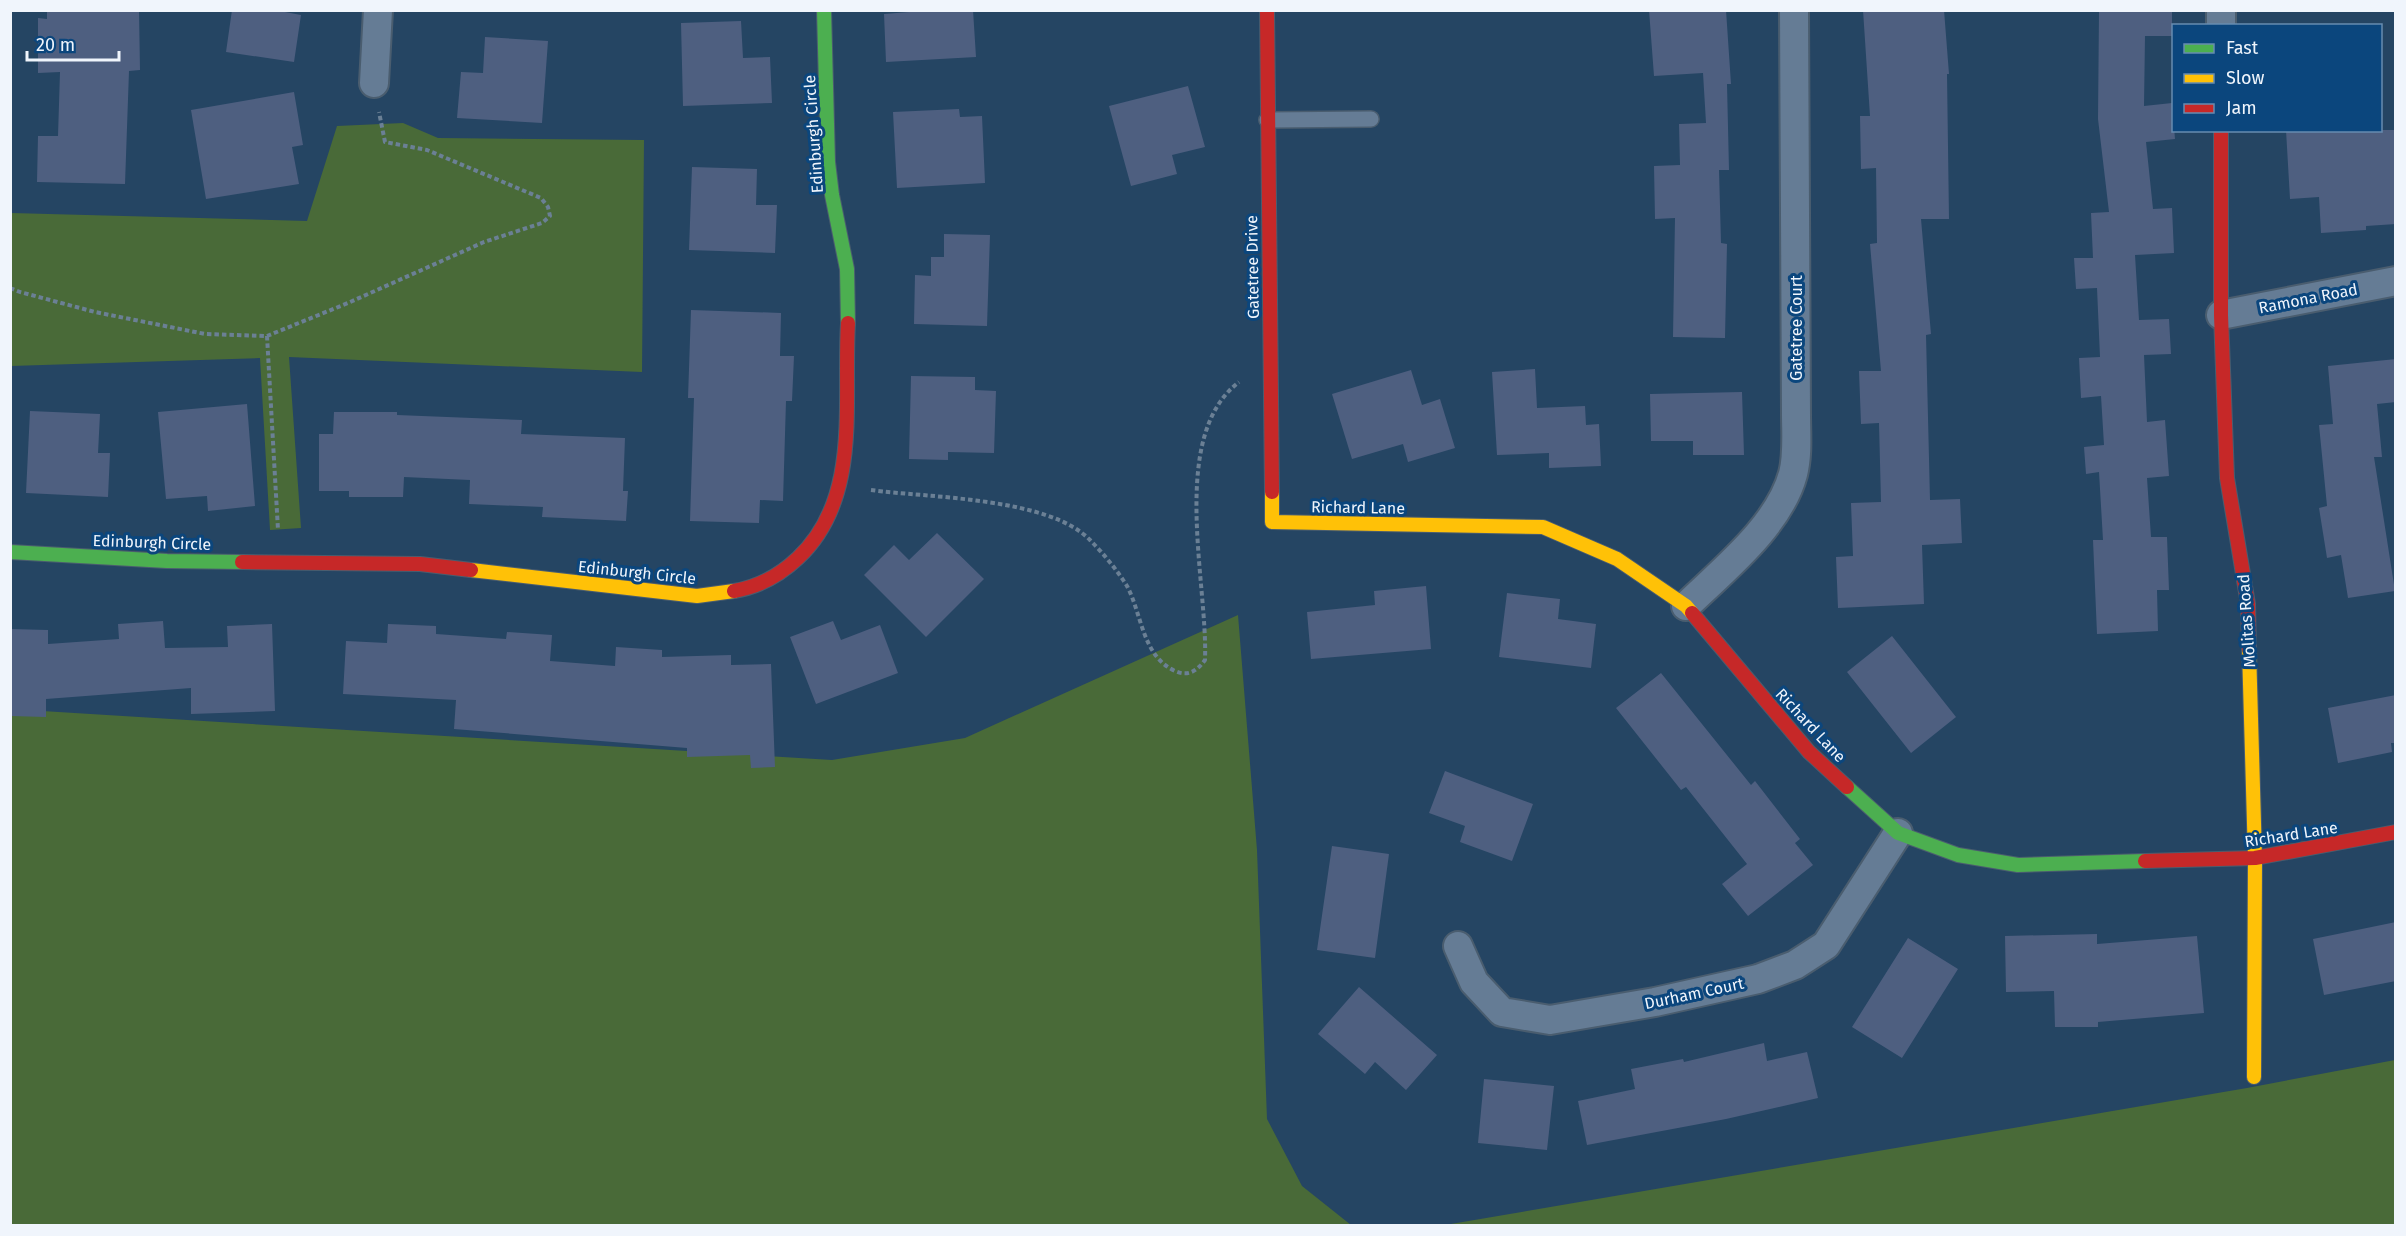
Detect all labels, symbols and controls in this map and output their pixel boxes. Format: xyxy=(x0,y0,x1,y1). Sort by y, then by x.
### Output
scale bar xyxy=(27,24,118,62)
legend xyxy=(2172,24,2382,132)
text: 20 m xyxy=(36,34,75,56)
text: Fast xyxy=(2226,37,2259,59)
text: Slow xyxy=(2226,67,2265,89)
street label: Edinburgh Circle xyxy=(800,74,827,194)
text: Jam xyxy=(2226,97,2257,119)
street label: Gatetree Drive xyxy=(1242,215,1263,319)
street label: Gatetree Court xyxy=(1787,275,1806,381)
street label: Ramona Road xyxy=(2257,280,2359,317)
street label: Richard Lane xyxy=(1311,497,1405,518)
street label: Edinburgh Circle xyxy=(92,531,212,554)
street label: Edinburgh Circle xyxy=(577,557,697,588)
street label: Molitas Road xyxy=(2234,574,2259,668)
street label: Richard Lane xyxy=(1772,684,1850,766)
street label: Richard Lane xyxy=(2243,818,2339,851)
street label: Durham Court xyxy=(1643,974,1746,1013)

